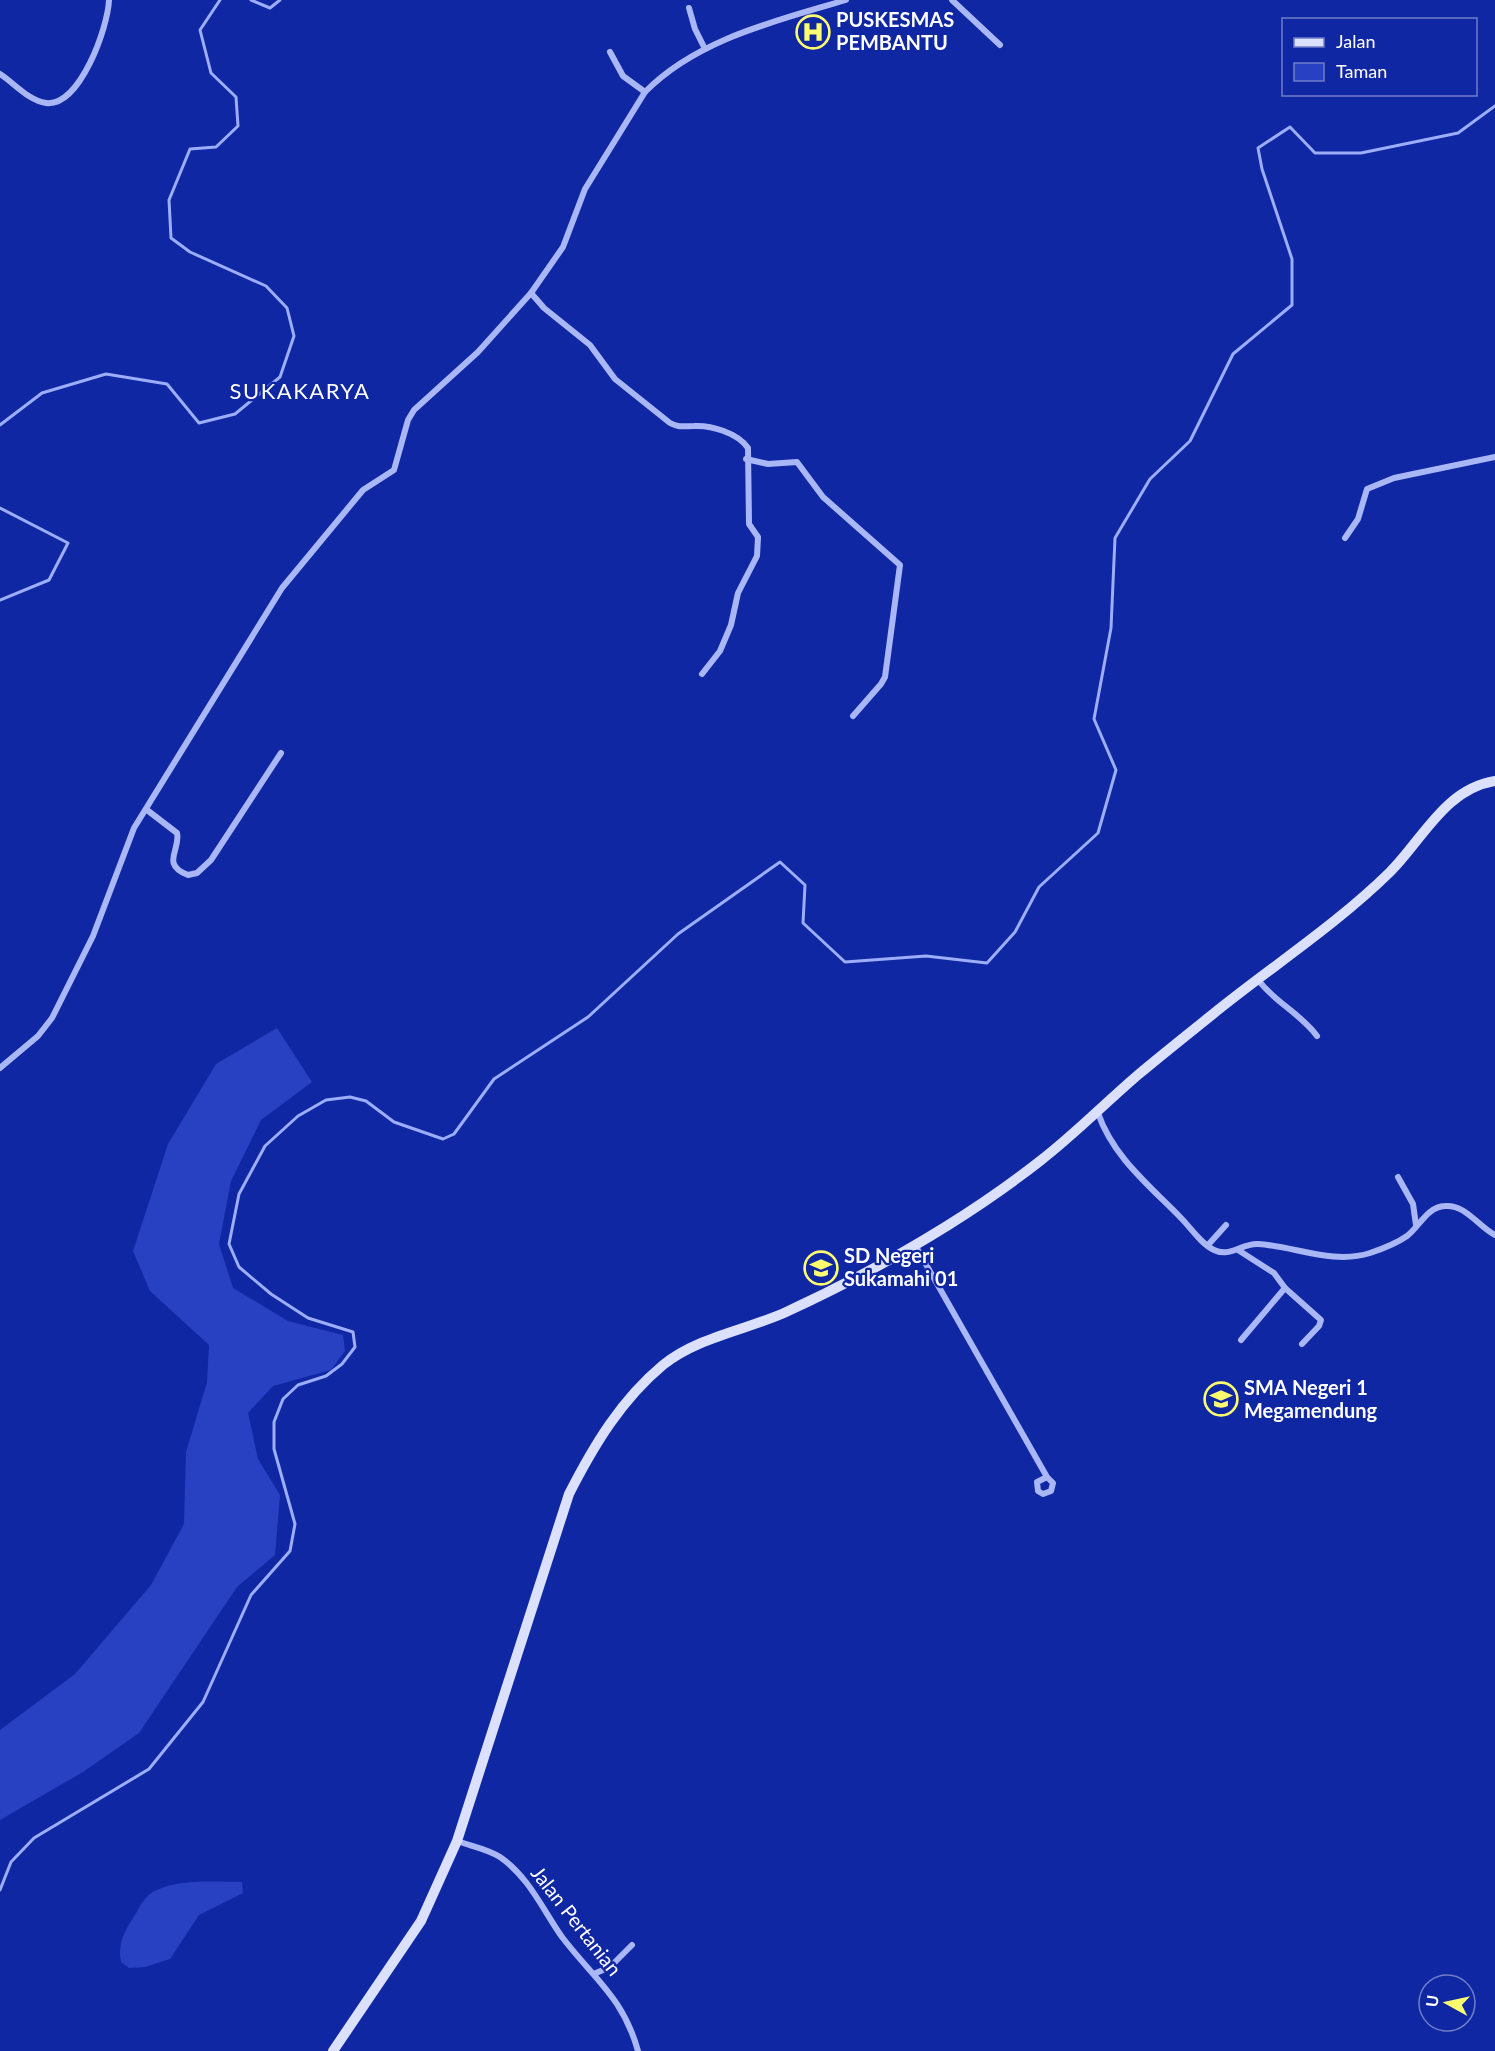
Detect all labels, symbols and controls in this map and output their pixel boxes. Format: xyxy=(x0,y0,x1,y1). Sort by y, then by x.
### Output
place label: PUSKESMAS PEMBANTU xyxy=(836,7,954,54)
hospital icon: PUSKESMAS PEMBANTU xyxy=(795,14,831,50)
legend xyxy=(1282,18,1477,96)
text: Jalan xyxy=(1336,30,1375,52)
text: Taman xyxy=(1336,60,1387,82)
district label: SUKAKARYA xyxy=(230,377,370,404)
place label: SD Negeri Sukamahi 01 xyxy=(844,1243,958,1290)
school or university icon: SD Negeri Sukamahi 01 xyxy=(803,1250,839,1286)
place label: SMA Negeri 1 Megamendung xyxy=(1244,1375,1378,1422)
school or university icon: SMA Negeri 1 Megamendung xyxy=(1203,1381,1239,1417)
street label: Jalan Pertanian xyxy=(527,1861,627,1980)
north arrow xyxy=(1417,1973,1477,2033)
text: U xyxy=(1421,1994,1442,2008)

